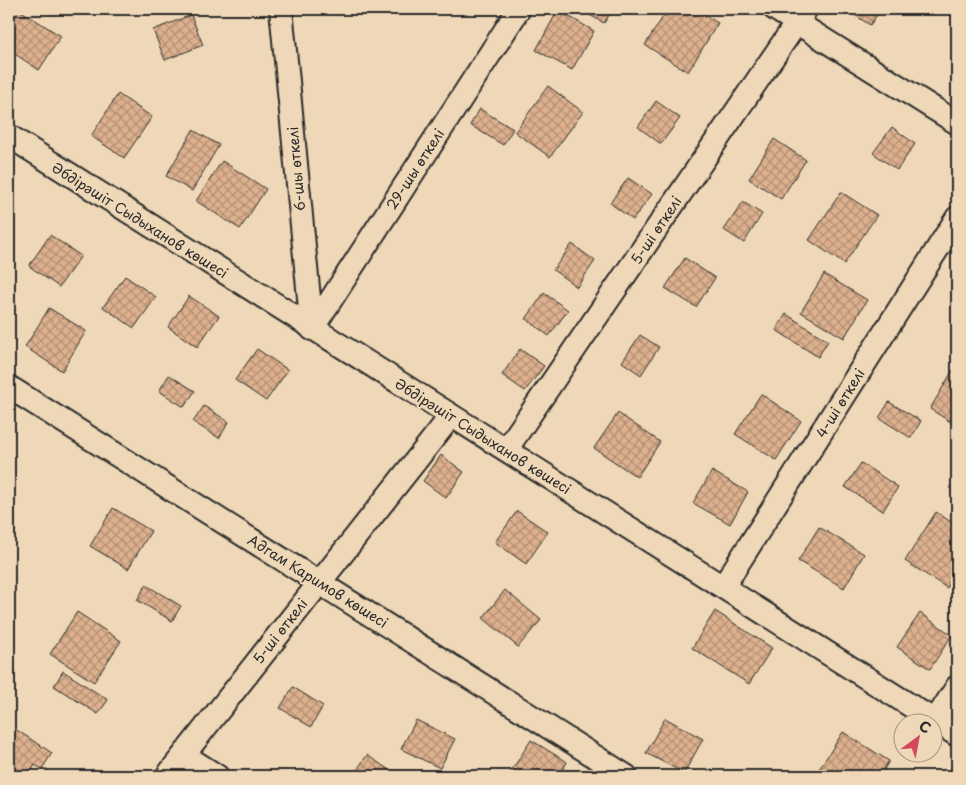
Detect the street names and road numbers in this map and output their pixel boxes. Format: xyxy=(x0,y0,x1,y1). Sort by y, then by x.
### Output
street label: 29-шы өткелі xyxy=(381,124,449,214)
street label: 6-шы өткелі xyxy=(282,126,310,212)
street label: Әбдірәшіт Сыдыханов көшесі xyxy=(48,157,232,283)
street label: 5-ші өткелі xyxy=(625,192,687,268)
street label: 4-ші өткелі xyxy=(810,364,870,442)
street label: Әбдірәшіт Сыдыханов көшесі xyxy=(391,373,575,499)
street label: Адгам Каримов көшесі xyxy=(244,529,392,633)
street label: 5-ші өткелі xyxy=(248,594,312,668)

